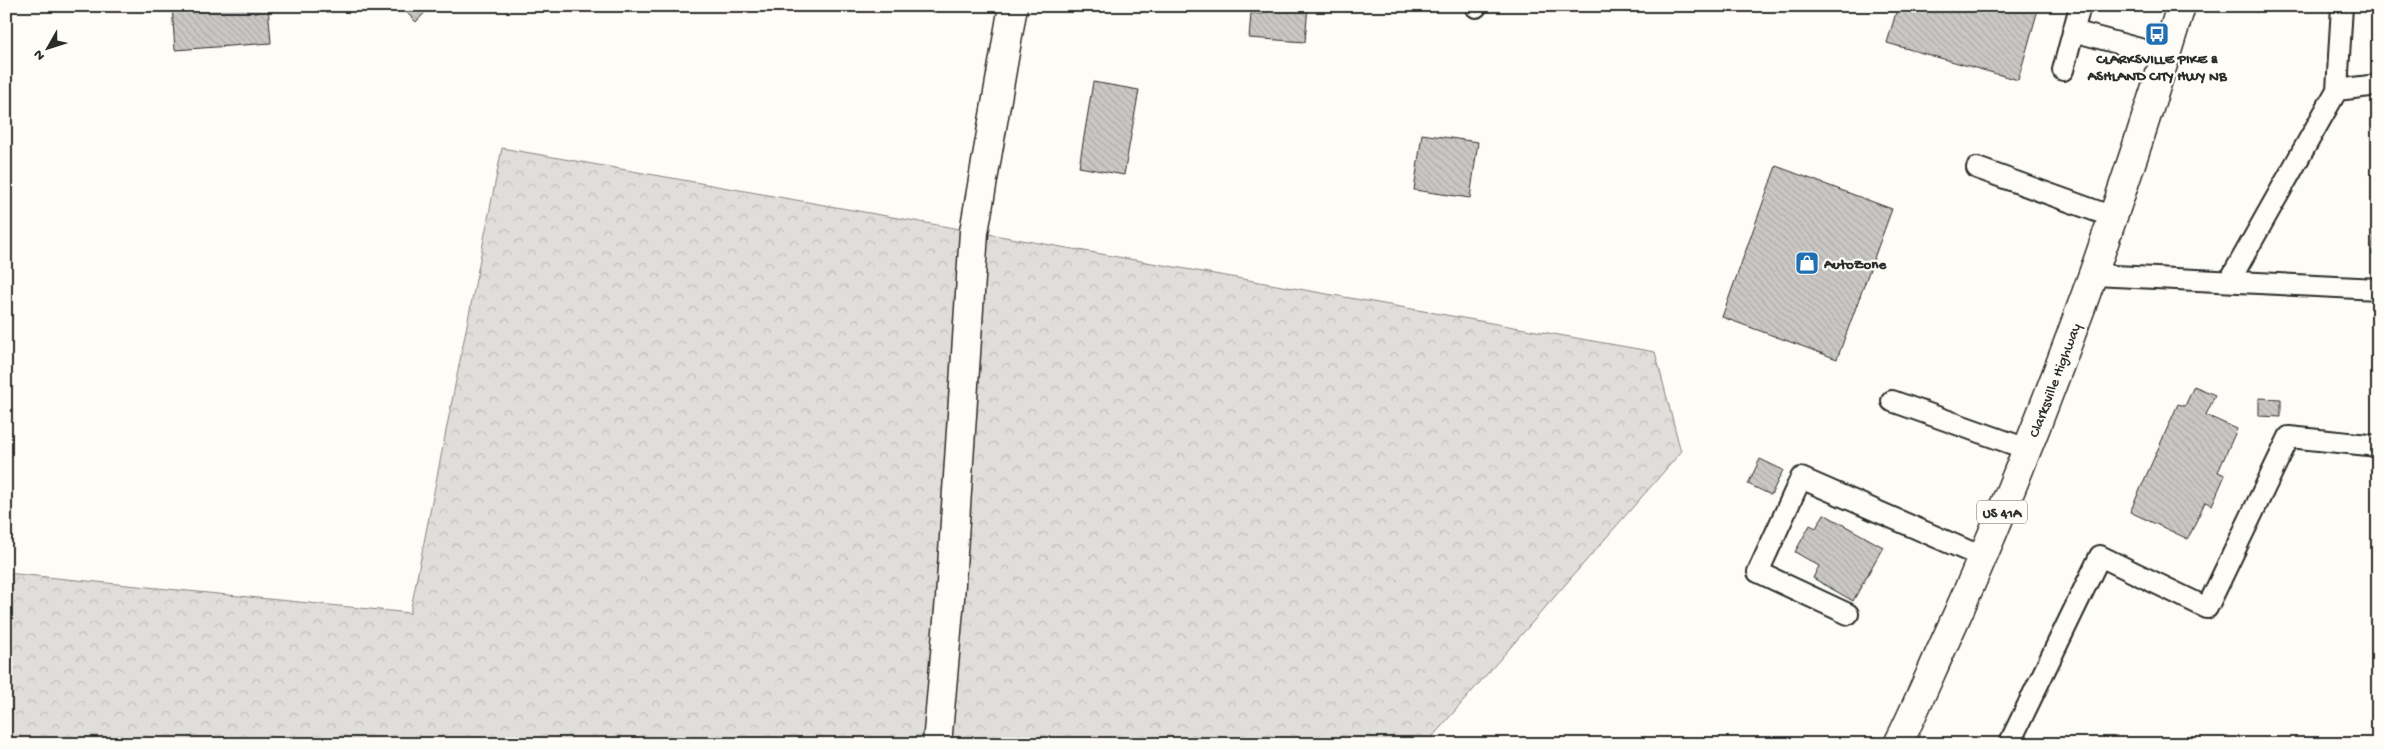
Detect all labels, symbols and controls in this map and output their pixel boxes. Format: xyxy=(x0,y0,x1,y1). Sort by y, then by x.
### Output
bus stop icon: CLARKSVILLE PIKE & ASHLAND CITY HWY NB xyxy=(2144,21,2170,47)
north arrow xyxy=(22,22,72,72)
text: N xyxy=(30,46,49,64)
place label: CLARKSVILLE PIKE & ASHLAND CITY HWY NB xyxy=(2086,51,2228,86)
shop icon: AutoZone xyxy=(1794,250,1820,276)
place label: AutoZone xyxy=(1823,256,1887,274)
street label: Clarksville Highway xyxy=(2026,321,2086,440)
road number: US 41A xyxy=(1977,501,2027,524)

